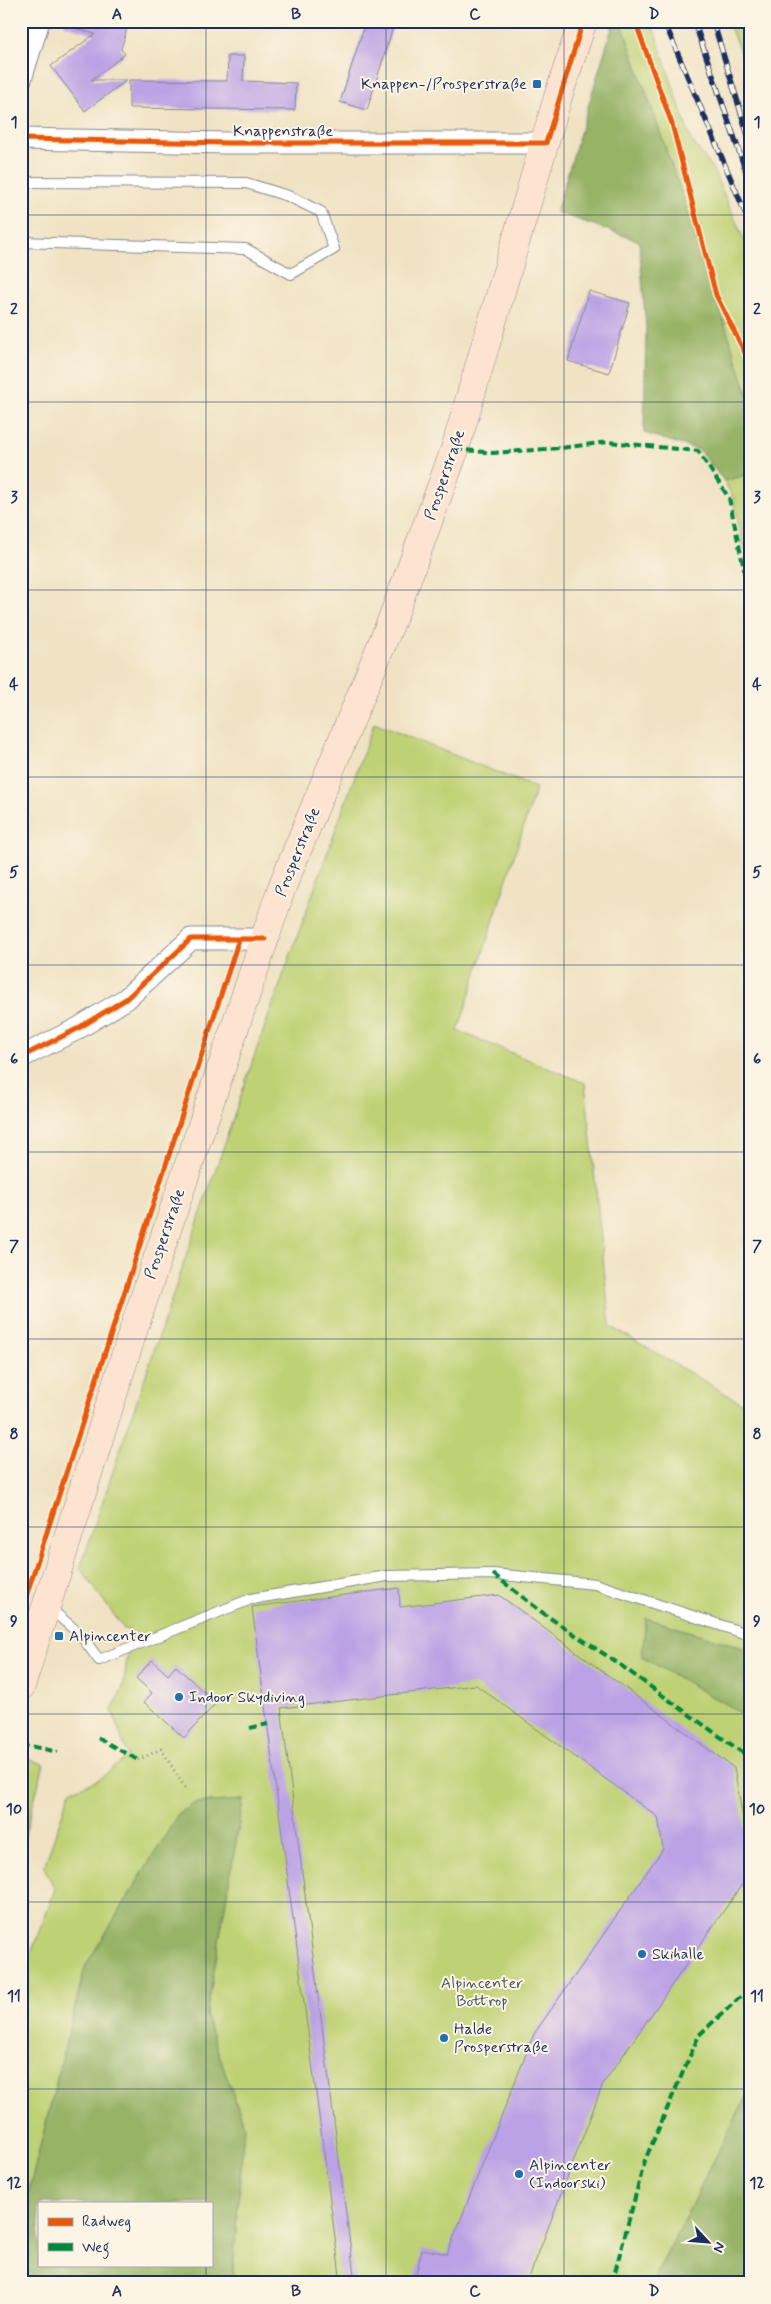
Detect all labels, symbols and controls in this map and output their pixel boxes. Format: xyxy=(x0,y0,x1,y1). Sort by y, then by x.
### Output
text: A xyxy=(112,4,122,25)
text: B xyxy=(291,4,301,25)
text: C xyxy=(469,4,481,25)
text: D xyxy=(648,4,660,25)
place label: Knappen-/Prosperstraße xyxy=(361,74,527,95)
marker: Knappen-/Prosperstraße xyxy=(531,78,543,90)
text: 1 xyxy=(10,112,18,133)
text: 1 xyxy=(753,112,761,133)
street label: Knappenstraße xyxy=(233,121,333,142)
text: 2 xyxy=(10,299,18,320)
text: 2 xyxy=(753,299,761,320)
street label: Prosperstraße xyxy=(420,427,470,523)
text: 3 xyxy=(10,487,18,508)
text: 3 xyxy=(753,487,761,508)
text: 4 xyxy=(9,674,19,695)
text: 4 xyxy=(752,674,762,695)
street label: Prosperstraße xyxy=(271,804,325,900)
text: 5 xyxy=(9,862,19,883)
text: 5 xyxy=(752,862,762,883)
text: 6 xyxy=(10,1049,18,1070)
text: 6 xyxy=(753,1049,761,1070)
street label: Prosperstraße xyxy=(140,1186,190,1282)
text: 7 xyxy=(9,1236,19,1257)
text: 7 xyxy=(752,1236,762,1257)
text: 8 xyxy=(9,1424,19,1445)
text: 8 xyxy=(752,1424,762,1445)
text: 9 xyxy=(10,1611,18,1632)
text: 9 xyxy=(753,1611,761,1632)
place label: Alpincenter xyxy=(69,1626,152,1647)
marker: Alpincenter xyxy=(53,1630,65,1642)
place label: Indoor Skydiving xyxy=(189,1687,305,1708)
marker: Indoor Skydiving xyxy=(173,1691,185,1703)
text: 10 xyxy=(6,1799,22,1820)
text: 10 xyxy=(749,1799,765,1820)
place label: Skihalle xyxy=(652,1944,704,1965)
marker: Skihalle xyxy=(636,1948,648,1960)
park label: Alpincenter Bottrop xyxy=(441,1973,523,2012)
text: 11 xyxy=(7,1986,21,2007)
text: 11 xyxy=(750,1986,764,2007)
place label: Halde Prosperstraße xyxy=(454,2019,549,2058)
marker: Halde Prosperstraße xyxy=(438,2032,450,2044)
place label: Alpincenter (Indoorski) xyxy=(529,2155,612,2194)
marker: Alpincenter (Indoorski) xyxy=(513,2168,525,2180)
text: 12 xyxy=(6,2173,22,2194)
text: 12 xyxy=(749,2173,765,2194)
legend xyxy=(38,2202,212,2266)
text: Radweg xyxy=(82,2212,131,2232)
north arrow xyxy=(684,2216,734,2266)
text: Weg xyxy=(82,2238,109,2259)
text: N xyxy=(709,2239,729,2255)
text: A xyxy=(112,2281,122,2302)
text: B xyxy=(291,2281,301,2302)
text: C xyxy=(469,2281,481,2302)
text: D xyxy=(648,2281,660,2302)

